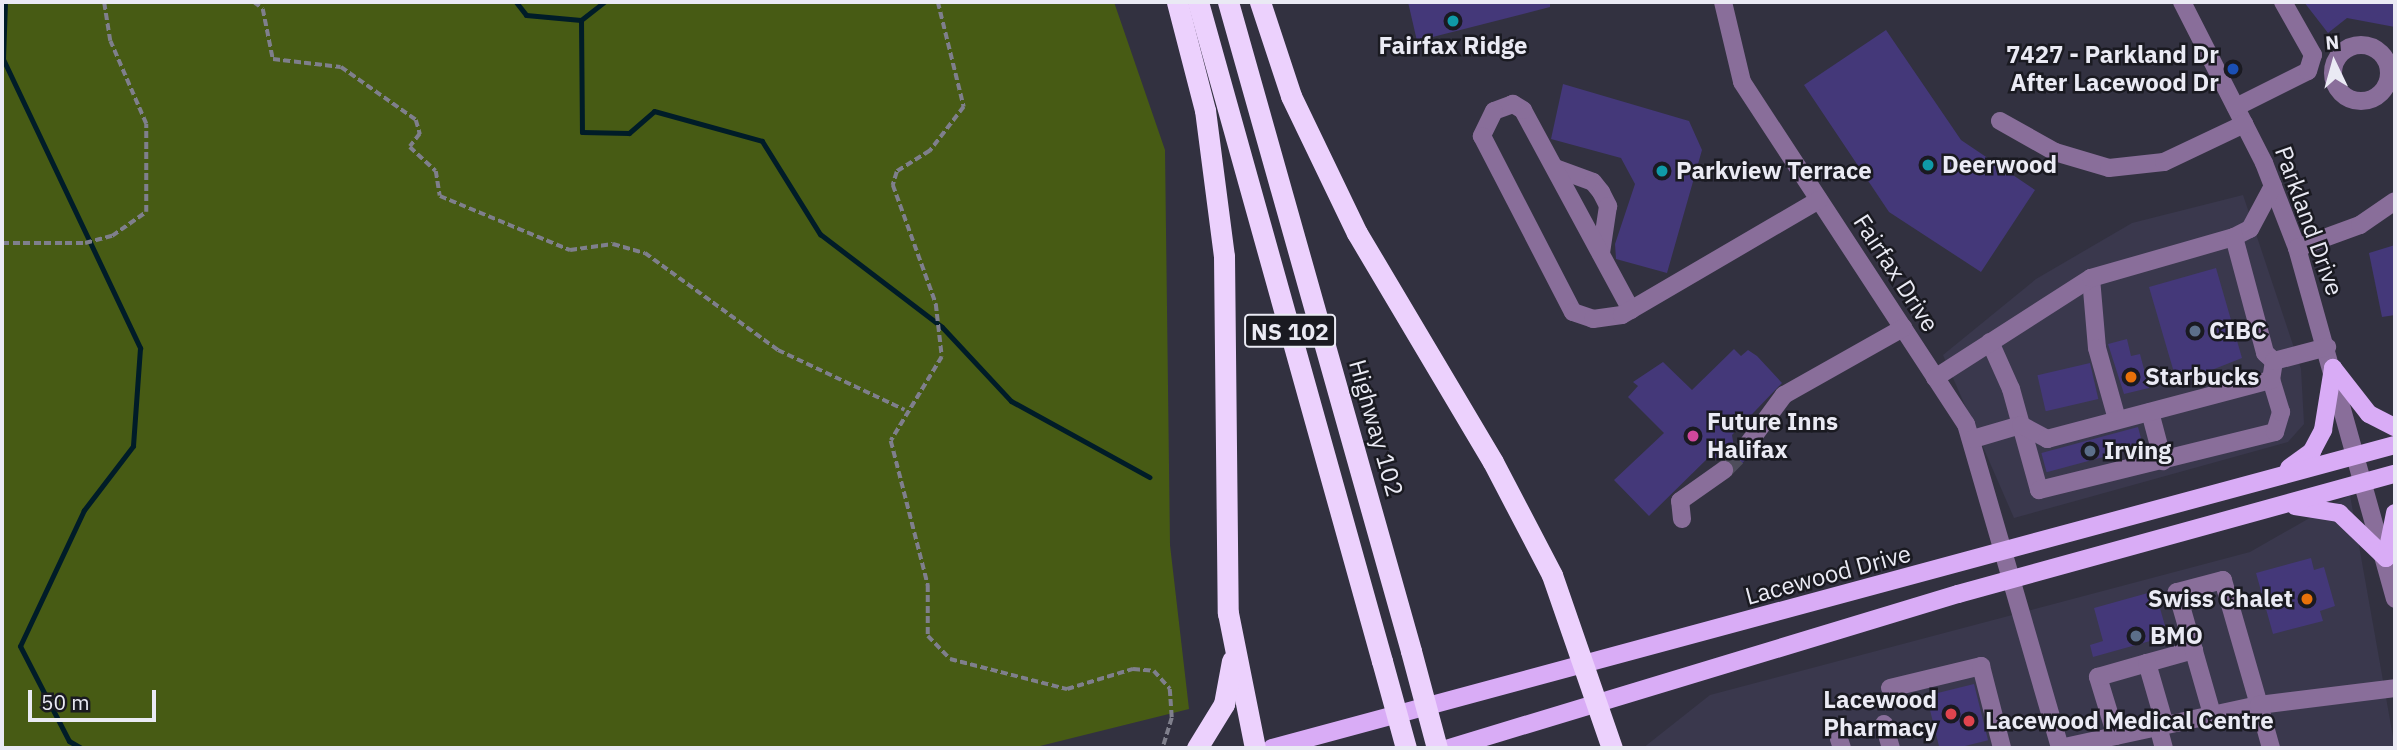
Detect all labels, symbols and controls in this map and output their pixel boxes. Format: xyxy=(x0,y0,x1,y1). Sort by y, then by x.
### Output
marker: Fairfax Ridge xyxy=(1445,13,1461,29)
north arrow xyxy=(2299,28,2369,98)
text: N xyxy=(2324,30,2340,55)
place label: Fairfax Ridge xyxy=(1378,32,1528,60)
place label: 7427 - Parkland Dr After Lacewood Dr xyxy=(2006,41,2219,97)
marker: 7427 - Parkland Dr After Lacewood Dr xyxy=(2225,61,2241,77)
street label: Parkland Drive xyxy=(2269,142,2349,300)
place label: Deerwood xyxy=(1942,151,2057,179)
place label: Parkview Terrace xyxy=(1676,157,1872,185)
marker: Deerwood xyxy=(1920,157,1936,173)
marker: Parkview Terrace xyxy=(1654,163,1670,179)
street label: Fairfax Drive xyxy=(1847,209,1945,337)
road number: NS 102 xyxy=(1243,312,1337,350)
place label: CIBC xyxy=(2209,317,2267,345)
marker: CIBC xyxy=(2187,323,2203,339)
street label: Highway 102 xyxy=(1343,356,1409,500)
place label: Starbucks xyxy=(2145,363,2259,391)
marker: Starbucks xyxy=(2123,369,2139,385)
place label: Future Inns Halifax xyxy=(1707,408,1838,464)
marker: Future Inns Halifax xyxy=(1685,428,1701,444)
place label: Irving xyxy=(2104,437,2172,465)
marker: Irving xyxy=(2082,443,2098,459)
street label: Lacewood Drive xyxy=(1742,539,1914,611)
place label: Swiss Chalet xyxy=(2148,585,2293,613)
marker: Swiss Chalet xyxy=(2299,591,2315,607)
place label: BMO xyxy=(2150,622,2203,650)
marker: BMO xyxy=(2128,628,2144,644)
scale bar xyxy=(32,676,159,720)
place label: Lacewood Pharmacy xyxy=(1823,686,1937,742)
text: 50 m xyxy=(41,688,90,716)
marker: Lacewood Pharmacy xyxy=(1943,706,1959,722)
place label: Lacewood Medical Centre xyxy=(1985,707,2274,735)
marker: Lacewood Medical Centre xyxy=(1959,711,1979,731)

